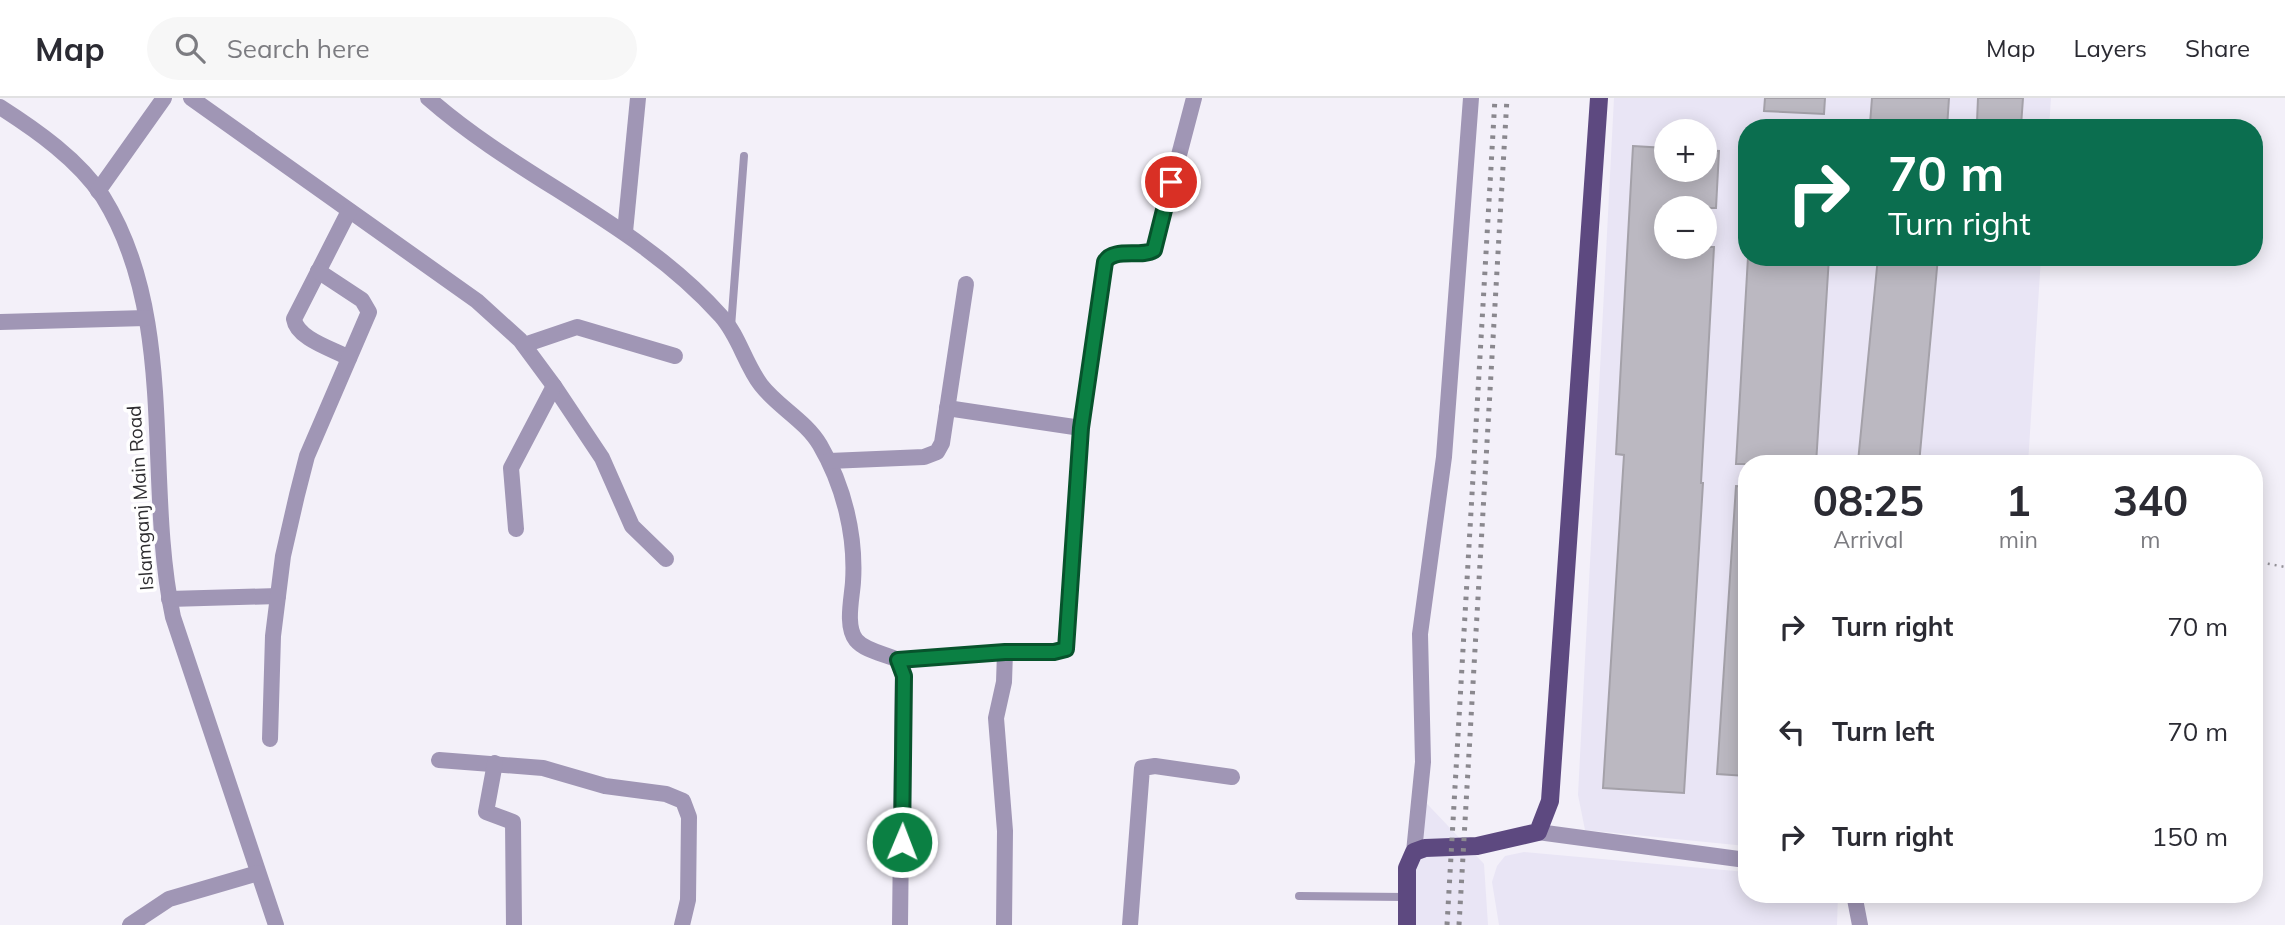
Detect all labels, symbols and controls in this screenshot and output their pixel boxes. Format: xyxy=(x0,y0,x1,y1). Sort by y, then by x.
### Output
search box xyxy=(147,17,637,80)
text: Map xyxy=(35,28,105,69)
icon: search xyxy=(171,29,209,67)
text: Search here xyxy=(227,32,370,65)
text: Map xyxy=(1986,33,2035,63)
text: Layers xyxy=(2073,33,2147,63)
text: Share xyxy=(2185,33,2250,63)
map controls xyxy=(1654,119,1717,259)
button: + xyxy=(1654,119,1717,182)
text: 70 m xyxy=(1888,142,2004,203)
icon: right xyxy=(1773,147,1864,238)
pin xyxy=(1141,152,1201,212)
icon: arrive xyxy=(1152,163,1190,201)
button: − xyxy=(1654,196,1717,259)
text: Turn right xyxy=(1888,203,2031,243)
street label: Islamganj Main Road xyxy=(122,405,158,591)
text: 08:25 xyxy=(1813,474,1924,527)
text: 1 xyxy=(2006,474,2031,527)
text: 340 xyxy=(2113,474,2188,527)
text: Arrival xyxy=(1833,525,1904,554)
text: min xyxy=(1999,525,2038,554)
text: m xyxy=(2140,525,2161,554)
icon: right xyxy=(1773,608,1811,646)
text: Turn right xyxy=(1832,610,1953,643)
text: 70 m xyxy=(2167,610,2228,643)
icon: left xyxy=(1773,713,1811,751)
text: Turn left xyxy=(1832,715,1934,748)
text: 70 m xyxy=(2167,715,2228,748)
position arrow xyxy=(865,805,939,879)
icon: right xyxy=(1773,818,1811,856)
text: Turn right xyxy=(1832,820,1953,853)
text: 150 m xyxy=(2152,820,2228,853)

